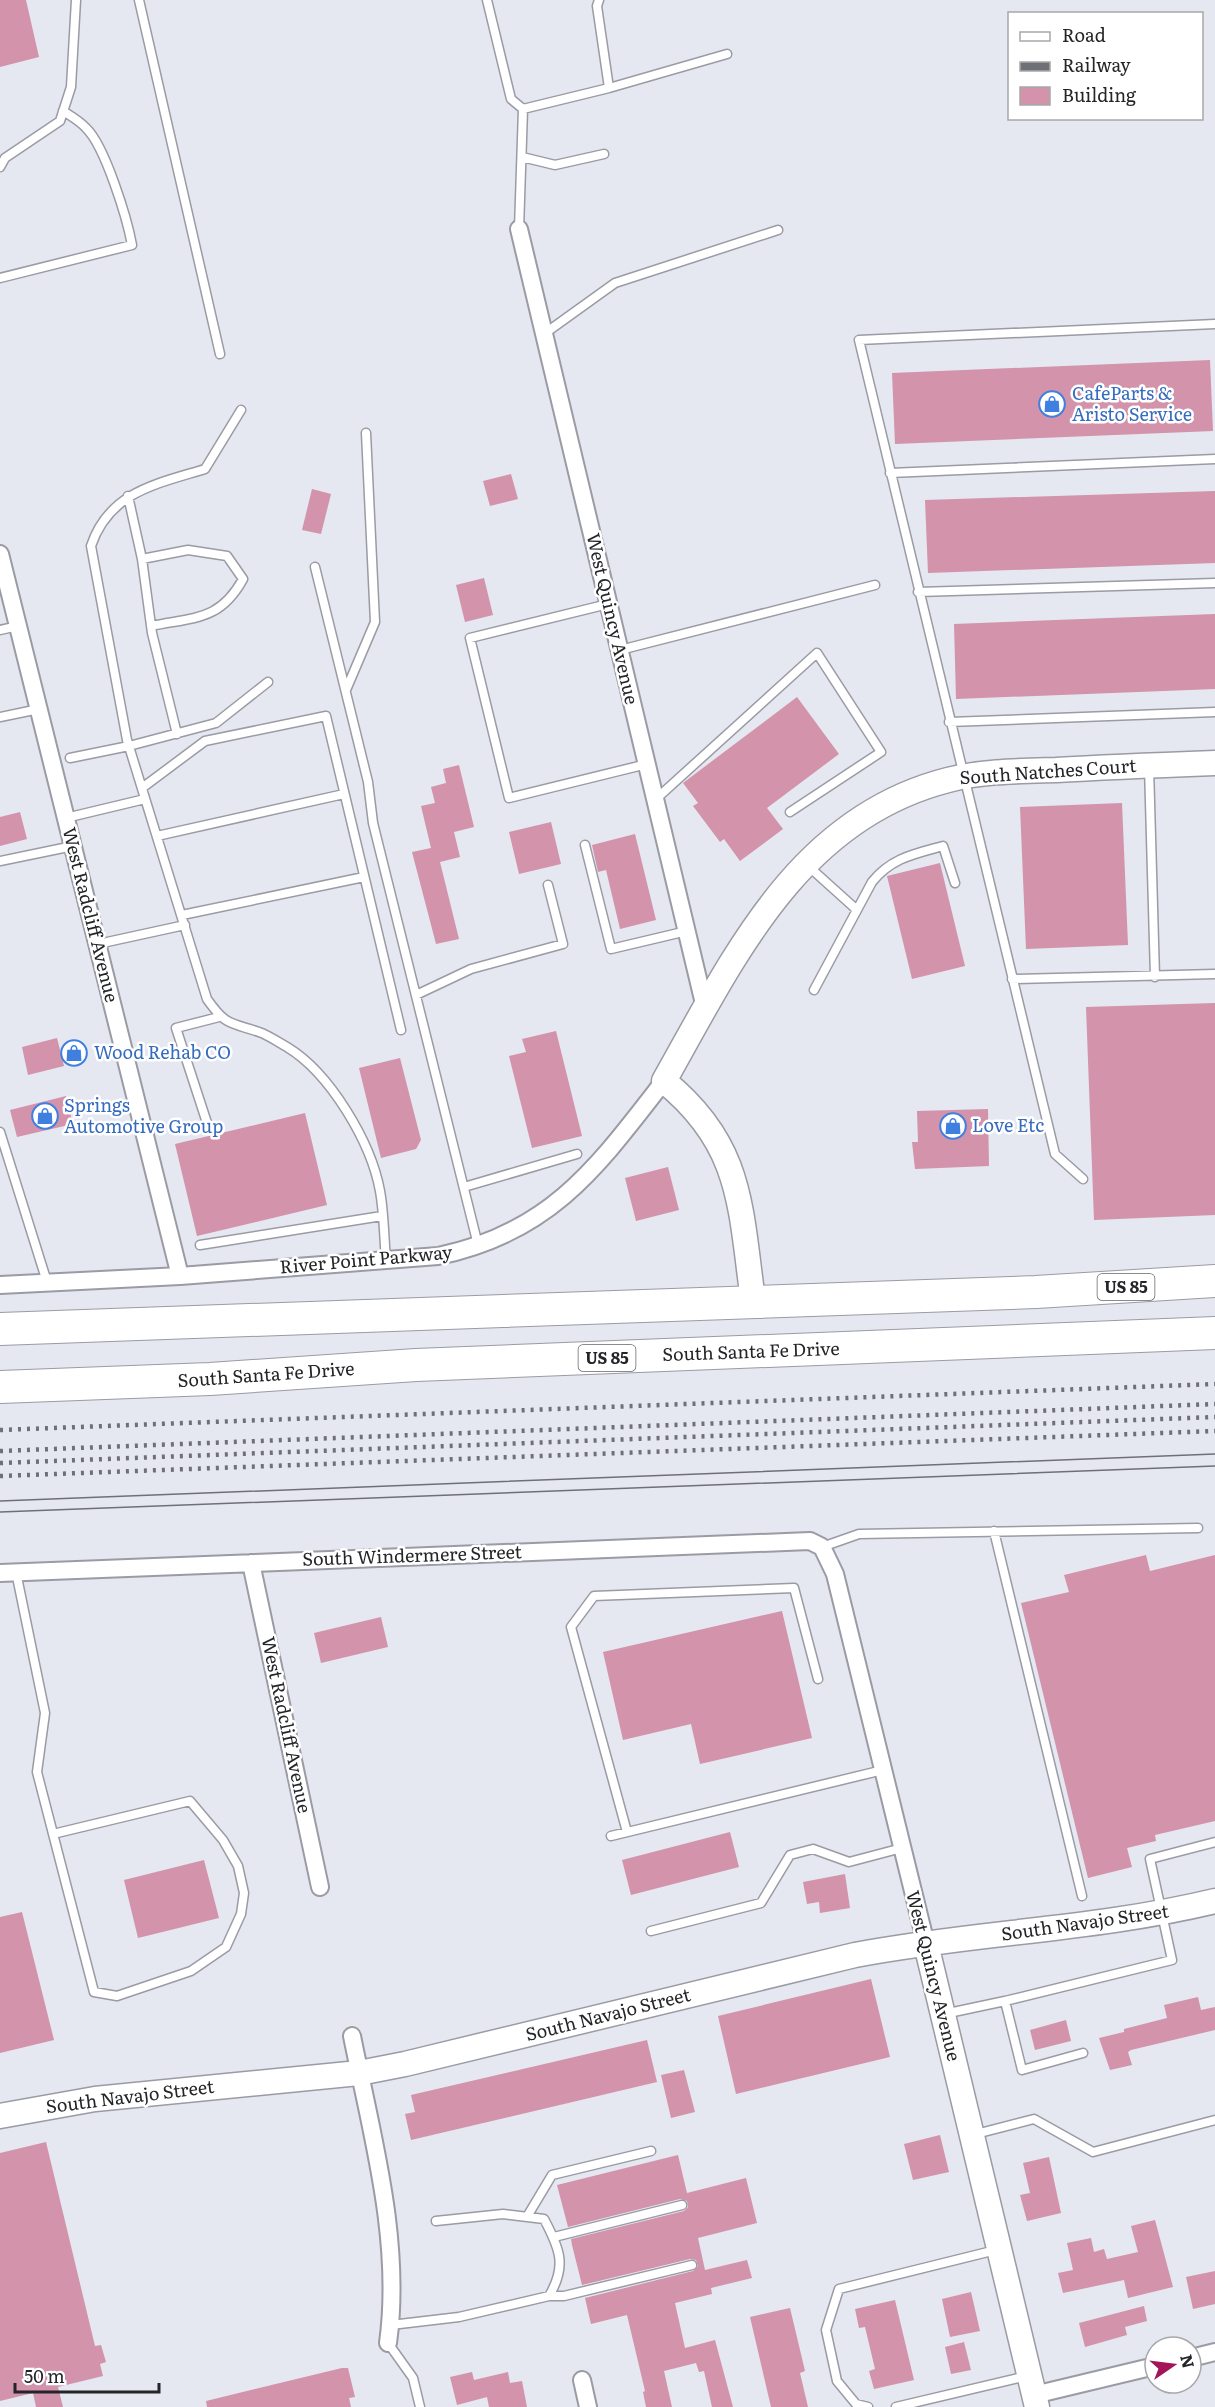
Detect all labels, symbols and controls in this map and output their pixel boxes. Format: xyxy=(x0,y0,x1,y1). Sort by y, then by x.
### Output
legend xyxy=(1008,12,1203,120)
text: Road xyxy=(1062,21,1106,48)
text: Railway xyxy=(1062,51,1131,78)
text: Building xyxy=(1062,81,1137,108)
place label: CafeParts & Aristo Service xyxy=(1072,379,1192,427)
shop icon: CafeParts & Aristo Service xyxy=(1037,389,1067,419)
street label: West Quincy Avenue xyxy=(581,530,646,707)
street label: South Natches Court xyxy=(959,751,1138,790)
street label: West Radcliff Avenue xyxy=(57,824,126,1005)
shop icon: Wood Rehab CO xyxy=(59,1038,89,1068)
place label: Wood Rehab CO xyxy=(94,1038,231,1065)
place label: Springs Automotive Group xyxy=(64,1091,223,1139)
shop icon: Springs Automotive Group xyxy=(30,1101,60,1131)
shop icon: Love Etc xyxy=(938,1111,968,1141)
place label: Love Etc xyxy=(972,1111,1044,1138)
street label: River Point Parkway xyxy=(278,1237,454,1280)
road number: US 85 xyxy=(1098,1274,1154,1300)
street label: South Santa Fe Drive xyxy=(662,1334,840,1367)
road number: US 85 xyxy=(578,1345,636,1371)
street label: South Santa Fe Drive xyxy=(176,1354,355,1393)
street label: South Windermere Street xyxy=(302,1537,523,1572)
street label: West Radcliff Avenue xyxy=(256,1634,319,1815)
street label: West Quincy Avenue xyxy=(900,1887,969,2064)
street label: South Navajo Street xyxy=(999,1896,1171,1947)
street label: South Navajo Street xyxy=(522,1980,694,2047)
street label: South Navajo Street xyxy=(44,2072,216,2119)
north arrow xyxy=(1143,2335,1203,2395)
text: N xyxy=(1175,2352,1202,2371)
scale bar xyxy=(15,2356,159,2394)
text: 50 m xyxy=(24,2362,65,2389)

